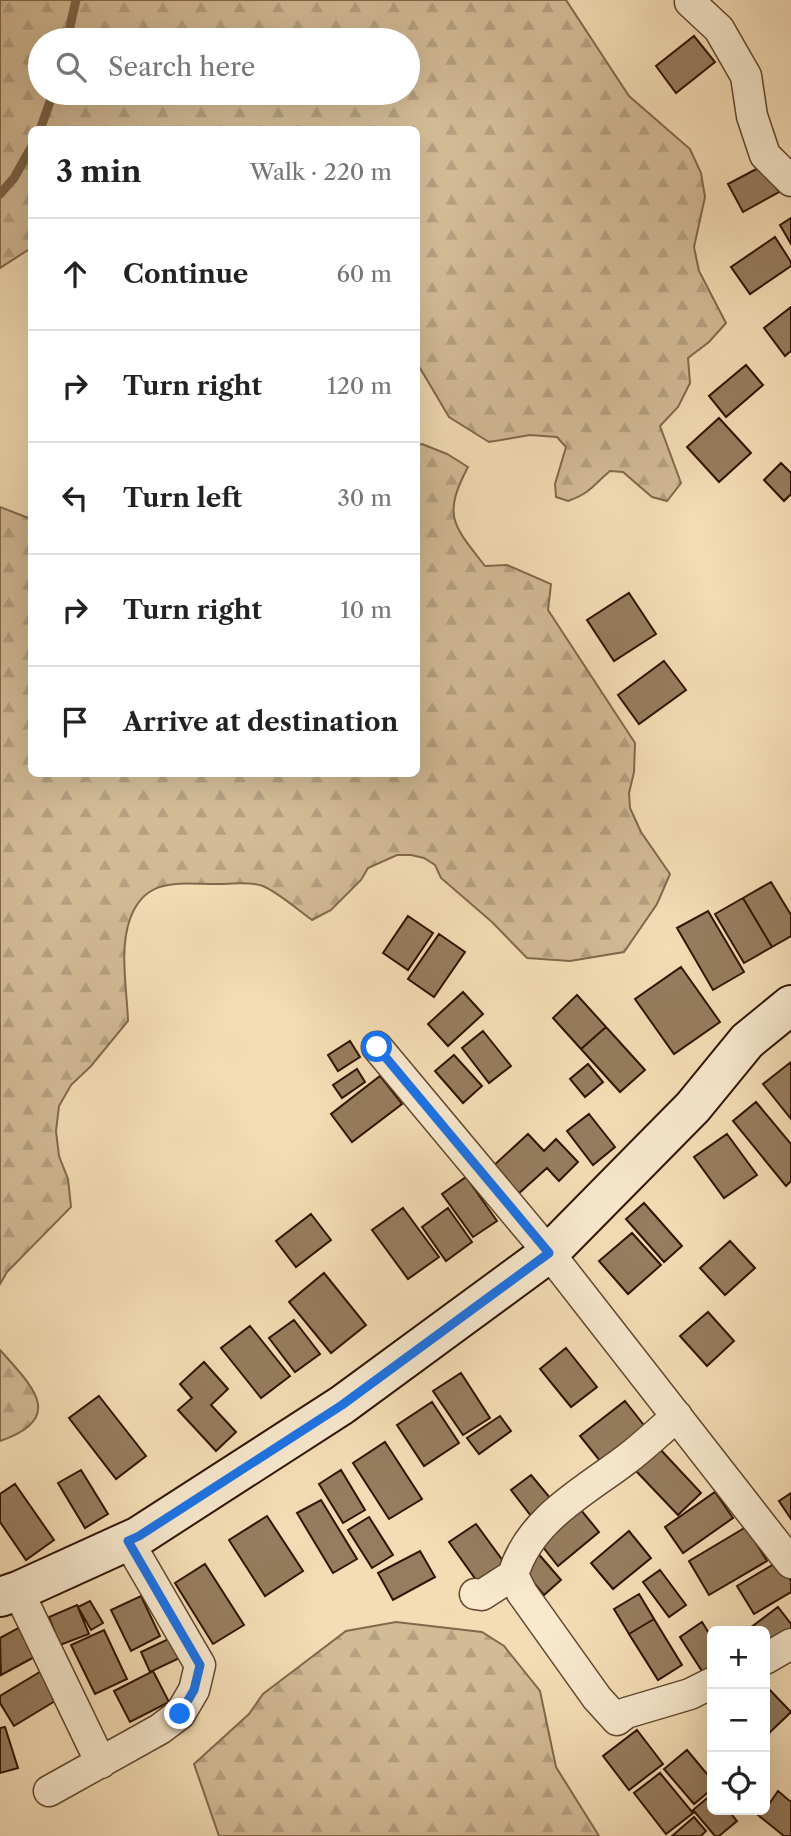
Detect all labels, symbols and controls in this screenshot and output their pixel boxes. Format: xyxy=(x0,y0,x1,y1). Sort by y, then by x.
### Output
search box xyxy=(28,28,420,105)
icon: search xyxy=(52,48,90,86)
text: Search here xyxy=(108,51,255,83)
text: 3 min xyxy=(56,153,142,190)
text: Walk · 220 m xyxy=(250,158,392,186)
icon: ahead xyxy=(56,255,94,293)
text: Continue xyxy=(123,258,248,290)
text: 60 m xyxy=(336,260,392,288)
icon: right xyxy=(56,367,94,405)
text: Turn right xyxy=(123,370,262,402)
text: 120 m xyxy=(327,372,392,400)
icon: left xyxy=(56,479,94,517)
text: Turn left xyxy=(123,482,242,514)
text: 30 m xyxy=(337,484,392,512)
icon: right xyxy=(56,591,94,629)
text: Turn right xyxy=(123,594,262,626)
text: 10 m xyxy=(340,596,392,624)
icon: arrive xyxy=(56,703,94,741)
text: Arrive at destination xyxy=(123,706,398,738)
route start xyxy=(361,1031,392,1062)
map controls xyxy=(707,1626,770,1815)
button: + xyxy=(707,1626,770,1689)
button: − xyxy=(707,1689,770,1752)
route end xyxy=(164,1698,195,1729)
button: locate xyxy=(707,1752,770,1815)

